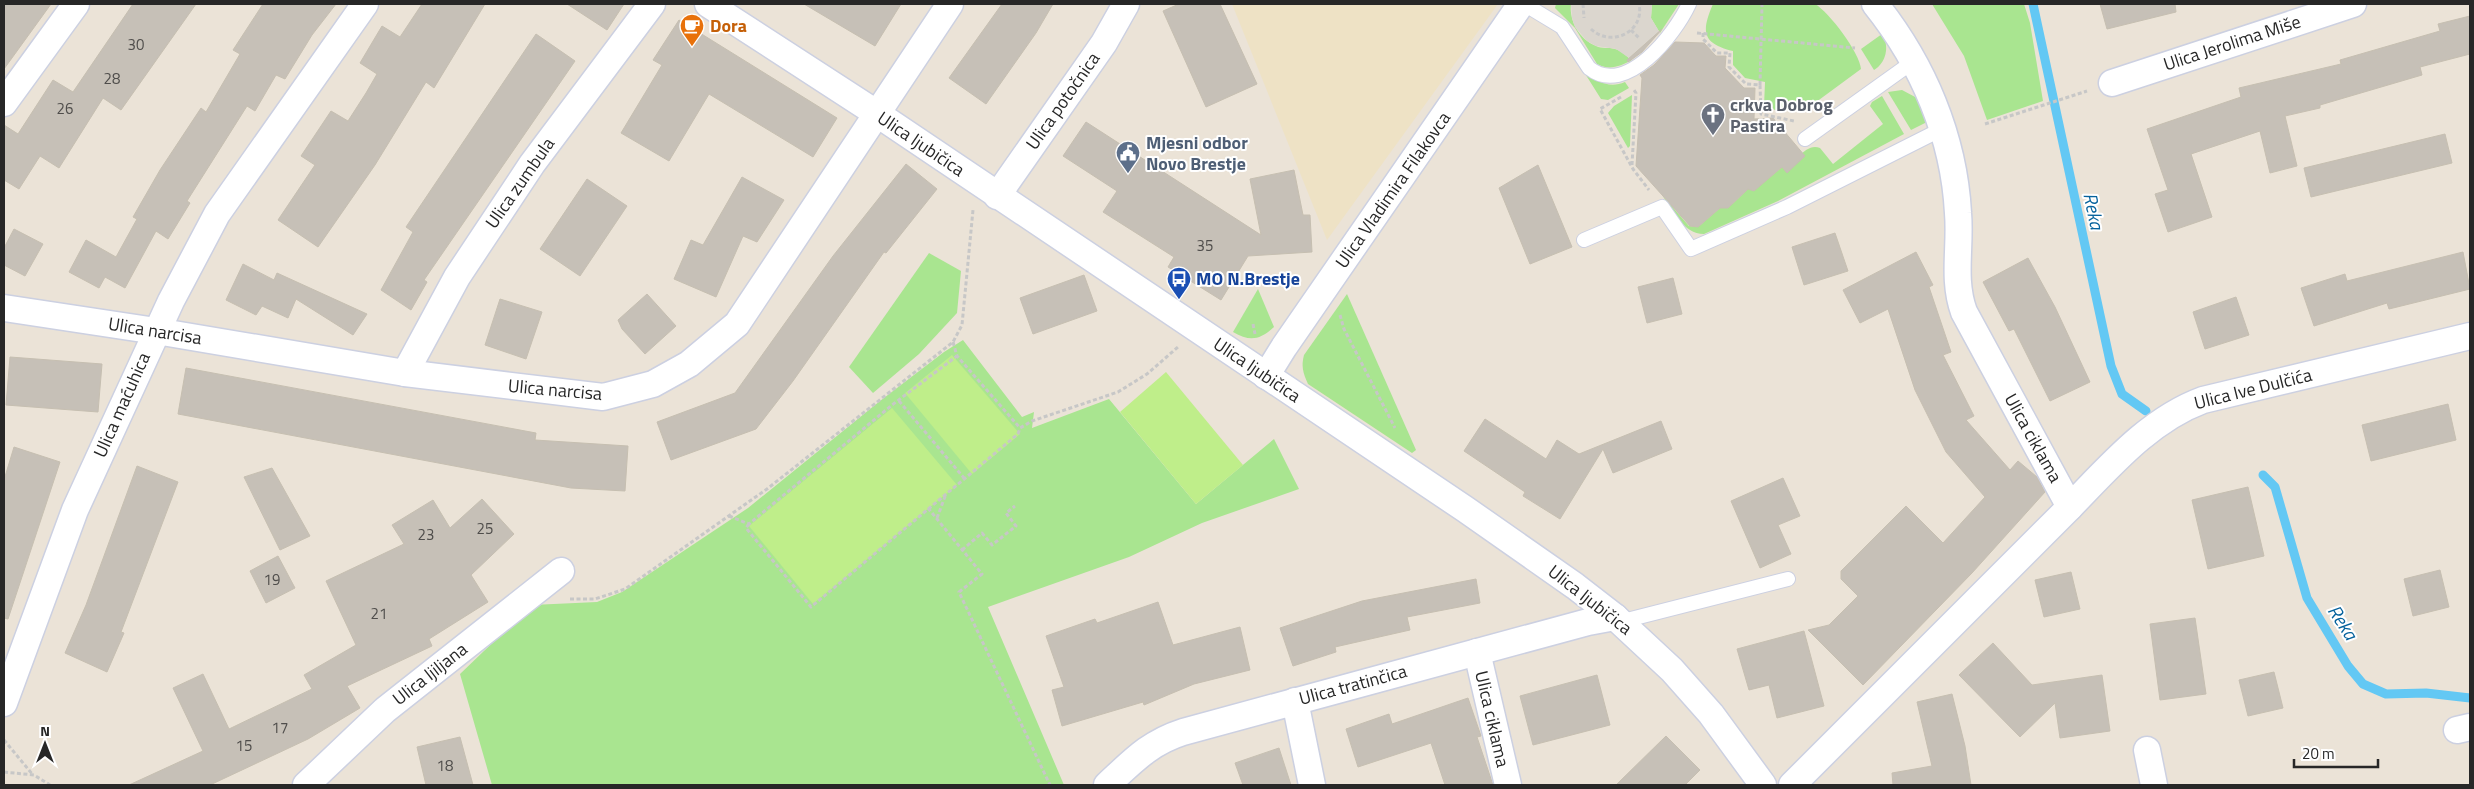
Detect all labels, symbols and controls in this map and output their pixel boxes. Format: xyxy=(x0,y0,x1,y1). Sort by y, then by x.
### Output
street label: Ulica Jerolima Miše xyxy=(2160,8,2304,77)
place label: Dora xyxy=(710,12,747,39)
cafe icon: Dora xyxy=(679,13,705,47)
house number: 30 xyxy=(128,33,144,56)
street label: Ulica potočnica xyxy=(1019,46,1106,155)
house number: 28 xyxy=(104,67,120,90)
place label: crkva Dobrog Pastira xyxy=(1730,91,1833,139)
house number: 26 xyxy=(57,97,73,120)
church icon: crkva Dobrog Pastira xyxy=(1700,102,1726,136)
street label: Ulica ljubičica xyxy=(872,104,970,183)
street label: Ulica Vladimira Filakovca xyxy=(1328,106,1457,273)
place label: Mjesni odbor Novo Brestje xyxy=(1146,129,1248,177)
street label: Ulica zumbula xyxy=(478,132,561,234)
public building icon: Mjesni odbor Novo Brestje xyxy=(1115,140,1141,174)
water label: Reka xyxy=(2076,190,2113,234)
house number: 35 xyxy=(1197,234,1213,257)
place label: MO N.Brestje xyxy=(1196,265,1300,292)
bus stop icon: MO N.Brestje xyxy=(1166,266,1192,300)
street label: Ulica narcisa xyxy=(106,310,204,351)
street label: Ulica ljubičica xyxy=(1208,330,1306,409)
street label: Ulica maćuhica xyxy=(86,348,157,462)
street label: Ulica Ive Dulčića xyxy=(2191,361,2315,416)
street label: Ulica narcisa xyxy=(507,372,603,407)
street label: Ulica ciklama xyxy=(1998,388,2069,487)
house number: 25 xyxy=(477,517,493,540)
house number: 23 xyxy=(418,523,434,546)
street label: Ulica ljubičica xyxy=(1542,558,1638,641)
house number: 19 xyxy=(264,568,280,591)
water label: Reka xyxy=(2321,598,2366,646)
house number: 21 xyxy=(371,602,387,625)
street label: Ulica ljiljana xyxy=(387,636,473,711)
street label: Ulica tratinčica xyxy=(1296,657,1410,712)
street label: Ulica ciklama xyxy=(1468,668,1517,770)
house number: 17 xyxy=(272,716,288,739)
north arrow xyxy=(20,719,70,769)
text: N xyxy=(40,720,50,741)
house number: 15 xyxy=(236,734,252,757)
scale bar xyxy=(2294,736,2378,768)
text: 20 m xyxy=(2302,742,2335,765)
house number: 18 xyxy=(437,754,453,777)

